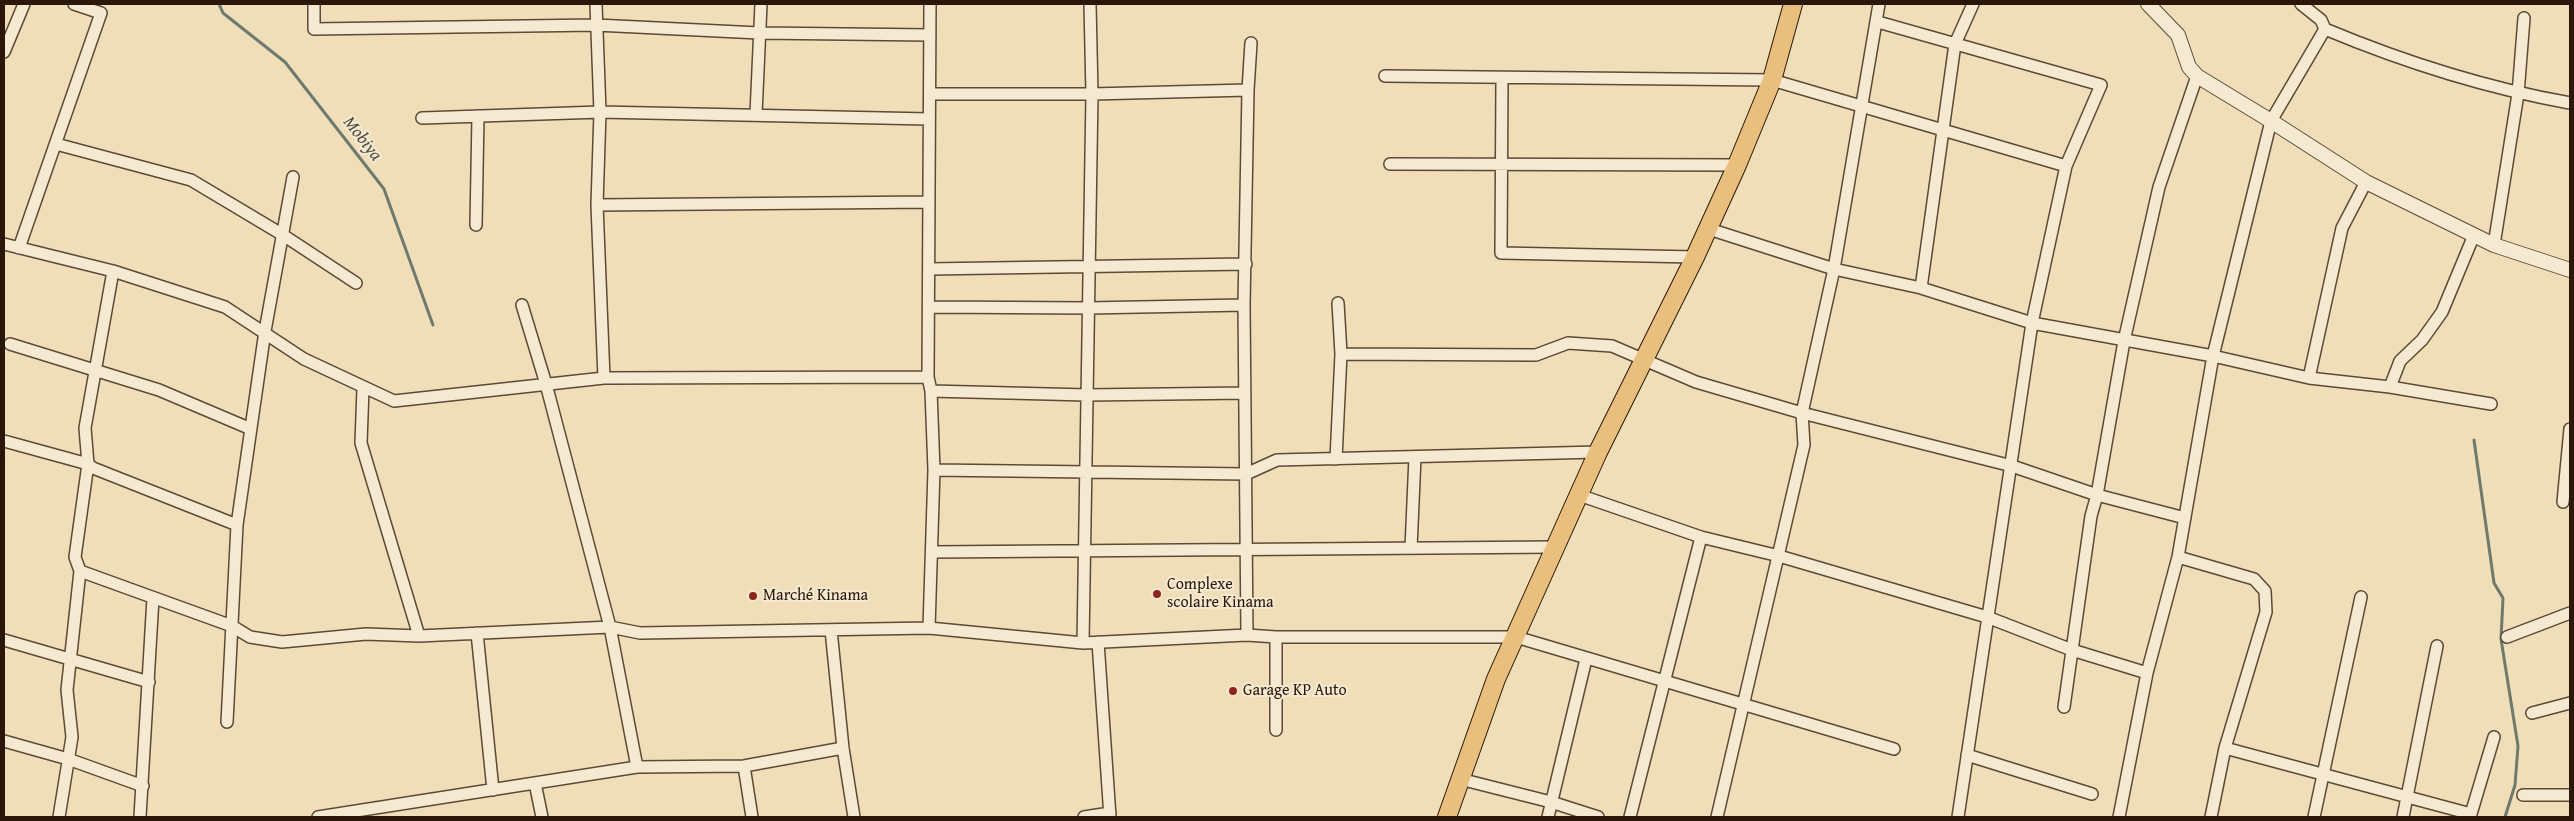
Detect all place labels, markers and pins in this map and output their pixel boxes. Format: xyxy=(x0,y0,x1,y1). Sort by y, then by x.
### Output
place label: Complexe scolaire Kinama xyxy=(1167,575,1274,613)
place label: Marché Kinama xyxy=(763,586,868,606)
marker: Complexe scolaire Kinama xyxy=(1151,588,1163,600)
marker: Marché Kinama xyxy=(747,590,759,602)
place label: Garage KP Auto xyxy=(1243,681,1347,701)
marker: Garage KP Auto xyxy=(1227,685,1239,697)

